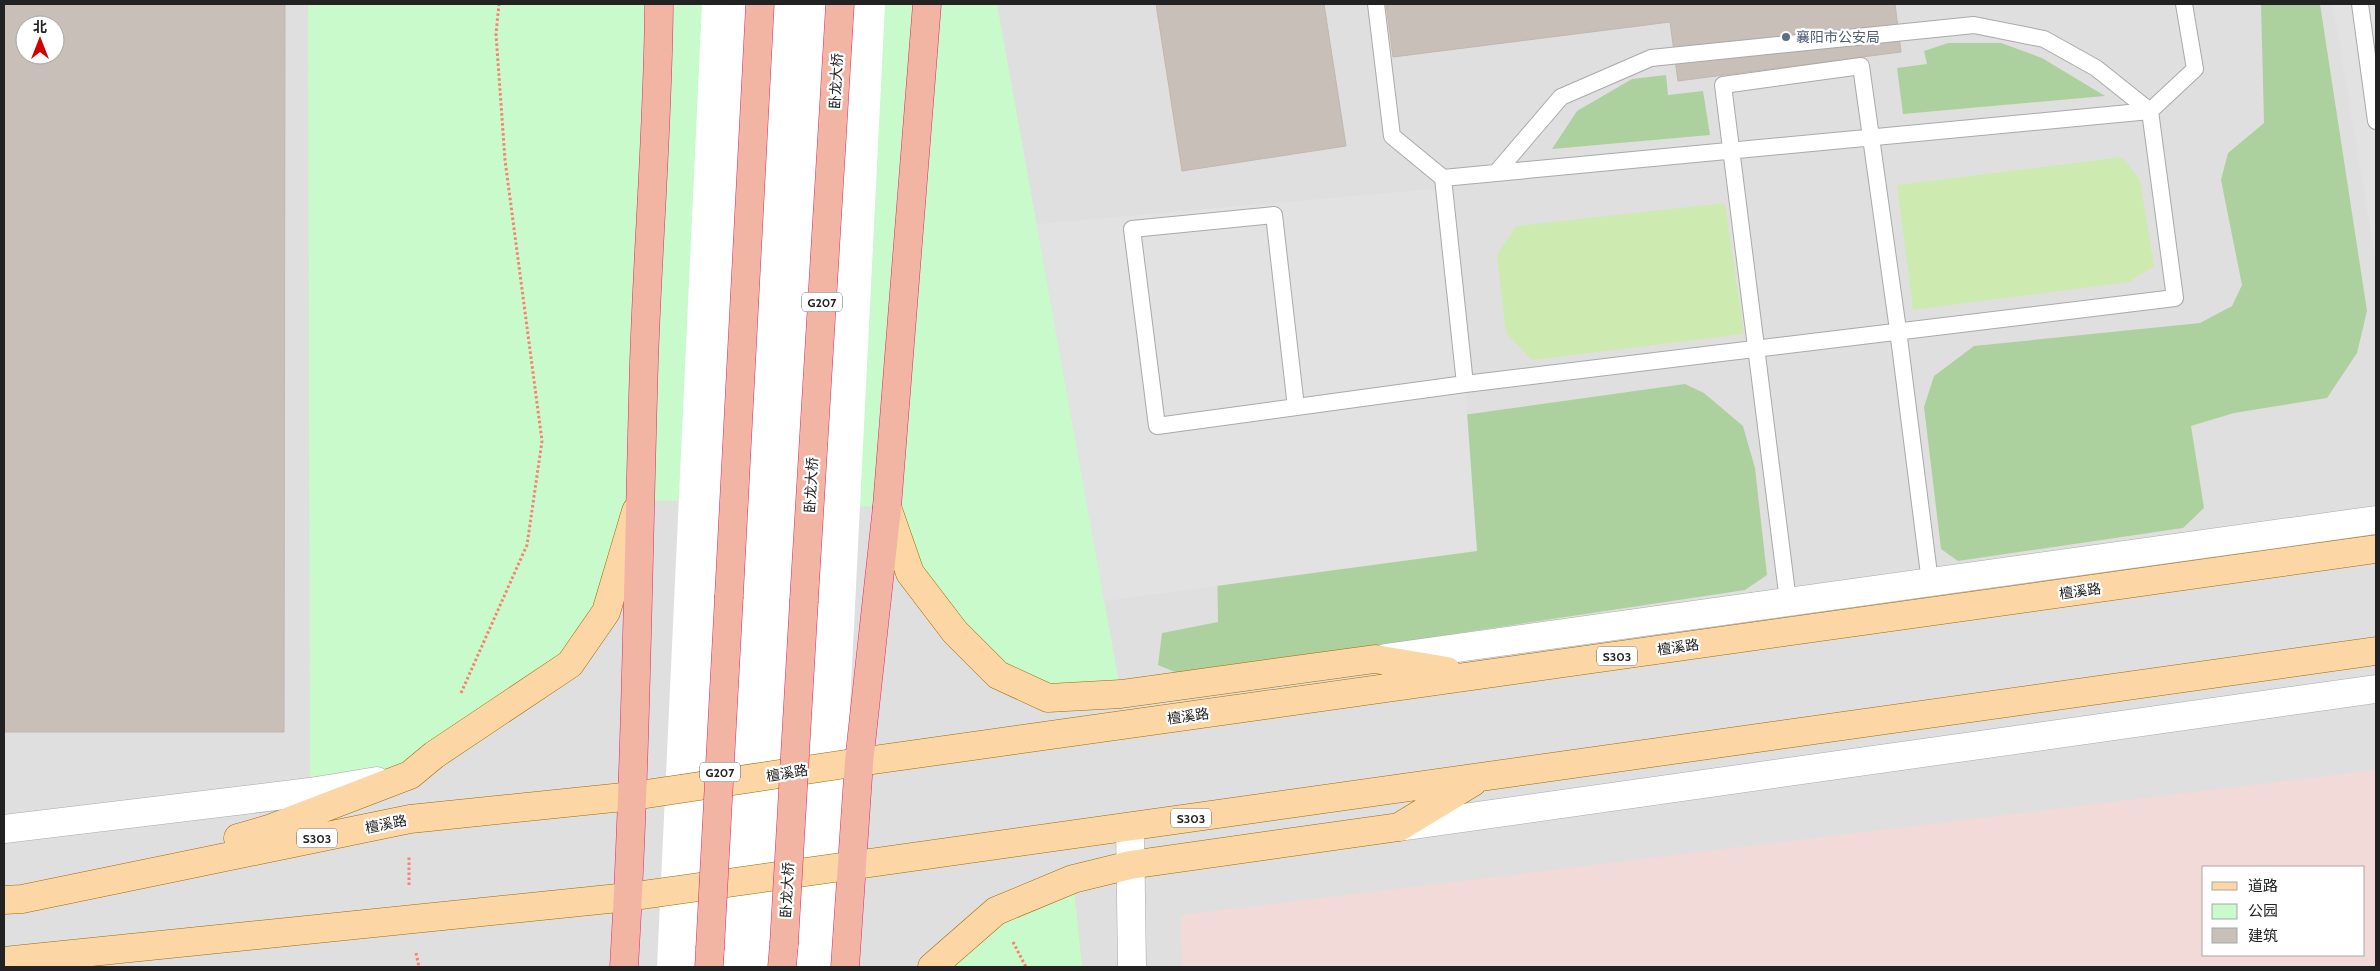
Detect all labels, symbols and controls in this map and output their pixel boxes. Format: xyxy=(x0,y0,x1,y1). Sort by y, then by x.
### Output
north arrow xyxy=(15,15,65,65)
text: 北 xyxy=(33,18,47,36)
place label: 襄阳市公安局 xyxy=(1796,28,1880,46)
marker: 襄阳市公安局 xyxy=(1780,31,1792,43)
street label: 卧龙大桥 xyxy=(826,53,846,109)
road number: G207 xyxy=(802,292,842,312)
street label: 卧龙大桥 xyxy=(801,457,821,513)
street label: 檀溪路 xyxy=(2058,579,2102,603)
street label: 檀溪路 xyxy=(1656,635,1700,659)
road number: S303 xyxy=(1597,646,1637,666)
street label: 檀溪路 xyxy=(1166,704,1210,728)
street label: 檀溪路 xyxy=(765,761,809,785)
road number: G207 xyxy=(700,762,740,782)
road number: S303 xyxy=(1171,808,1211,828)
street label: 檀溪路 xyxy=(364,811,408,837)
road number: S303 xyxy=(297,828,337,848)
street label: 卧龙大桥 xyxy=(777,862,797,918)
legend xyxy=(2202,866,2365,956)
text: 道路 xyxy=(2248,877,2278,895)
text: 公园 xyxy=(2248,902,2278,920)
text: 建筑 xyxy=(2248,927,2278,945)

